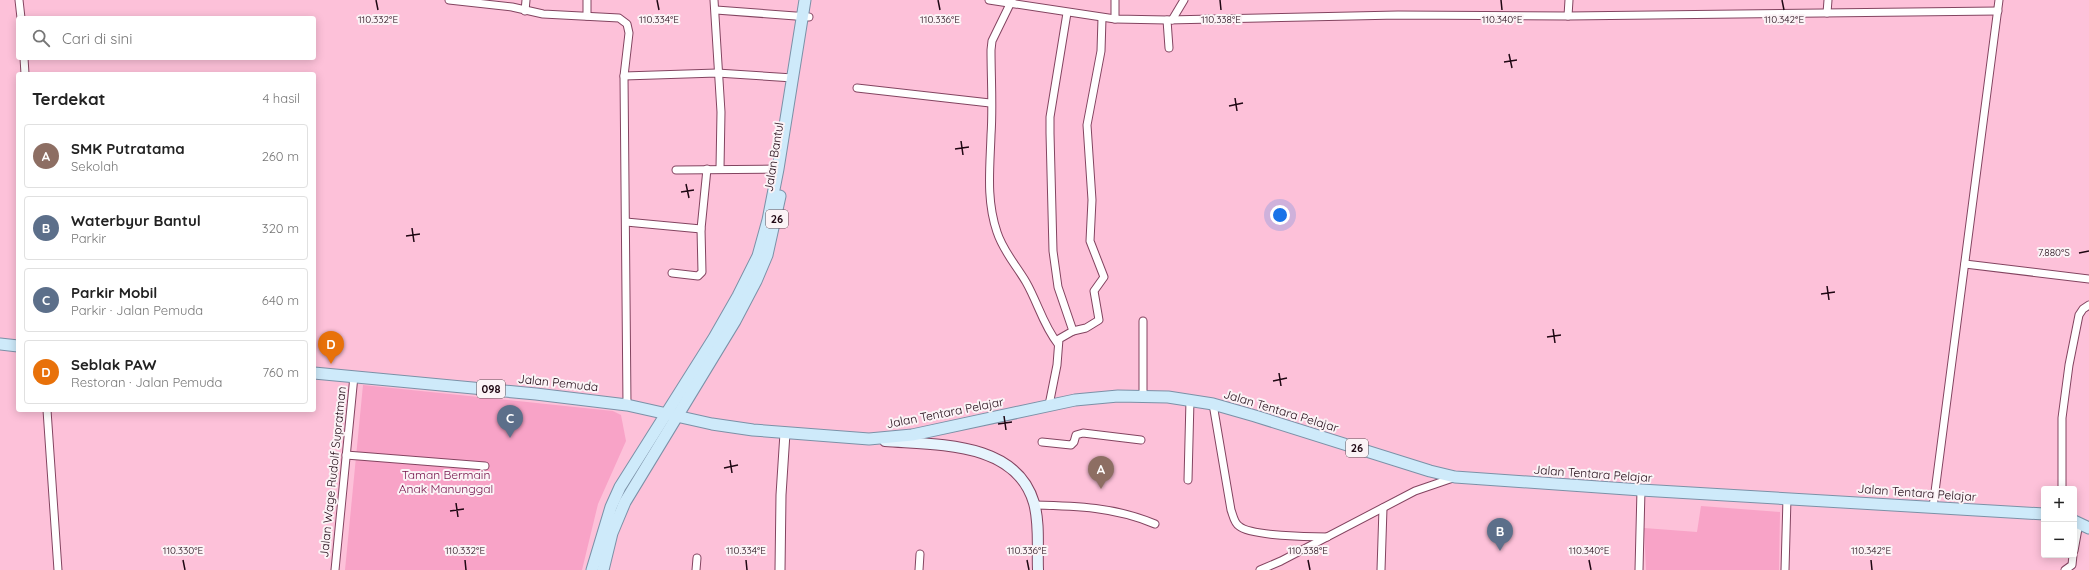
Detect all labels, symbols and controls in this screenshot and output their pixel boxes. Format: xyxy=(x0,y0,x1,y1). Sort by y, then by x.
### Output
text: 110.332°E xyxy=(358,13,398,26)
text: 110.334°E xyxy=(639,13,679,26)
text: 110.336°E xyxy=(920,13,960,26)
text: 110.338°E xyxy=(1201,13,1241,26)
text: 110.340°E xyxy=(1482,13,1523,26)
text: 110.342°E xyxy=(1764,13,1804,26)
search box xyxy=(16,16,316,60)
icon: search xyxy=(30,27,52,49)
text: Cari di sini xyxy=(62,29,133,48)
text: Terdekat xyxy=(32,88,106,109)
text: 4 hasil xyxy=(262,90,300,106)
street label: Jalan Bantul xyxy=(761,121,786,193)
text: SMK Putratama xyxy=(71,139,185,158)
text: A xyxy=(42,148,50,164)
text: 260 m xyxy=(262,148,299,164)
text: Sekolah xyxy=(71,158,118,174)
your location xyxy=(1270,205,1290,225)
road number: 26 xyxy=(766,210,788,228)
text: Waterbyur Bantul xyxy=(71,211,201,230)
text: B xyxy=(42,220,50,236)
text: 320 m xyxy=(262,220,299,236)
text: Parkir xyxy=(71,230,106,246)
text: 7.880°S xyxy=(2038,246,2070,259)
text: Parkir Mobil xyxy=(71,283,157,302)
text: C xyxy=(42,292,50,308)
text: 640 m xyxy=(262,292,299,308)
text: Parkir · Jalan Pemuda xyxy=(71,302,203,318)
pin: D xyxy=(318,331,344,364)
text: Seblak PAW xyxy=(71,355,156,374)
text: D xyxy=(41,364,51,380)
text: 760 m xyxy=(263,364,299,380)
street label: Jalan Pemuda xyxy=(517,371,599,394)
text: Restoran · Jalan Pemuda xyxy=(71,374,222,390)
road number: 098 xyxy=(477,380,505,398)
street label: Jalan Wage Rudolf Supratman xyxy=(316,386,349,558)
street label: Jalan Tentara Pelajar xyxy=(1222,386,1341,435)
street label: Jalan Tentara Pelajar xyxy=(885,394,1005,431)
pin: C xyxy=(497,405,523,438)
road number: 26 xyxy=(1346,439,1368,457)
pin: A xyxy=(1088,456,1114,489)
street label: Jalan Tentara Pelajar xyxy=(1533,462,1653,485)
park label: Taman Bermain Anak Manunggal xyxy=(399,467,493,496)
street label: Jalan Tentara Pelajar xyxy=(1857,481,1977,504)
map controls xyxy=(2041,486,2077,558)
button: + xyxy=(2041,486,2077,522)
pin: B xyxy=(1487,518,1513,551)
button: − xyxy=(2041,522,2077,558)
text: 110.330°E xyxy=(163,544,204,557)
text: 110.332°E xyxy=(445,544,485,557)
text: 110.334°E xyxy=(726,544,766,557)
text: 110.336°E xyxy=(1007,544,1047,557)
text: 110.338°E xyxy=(1288,544,1328,557)
text: 110.340°E xyxy=(1569,544,1610,557)
text: 110.342°E xyxy=(1851,544,1891,557)

